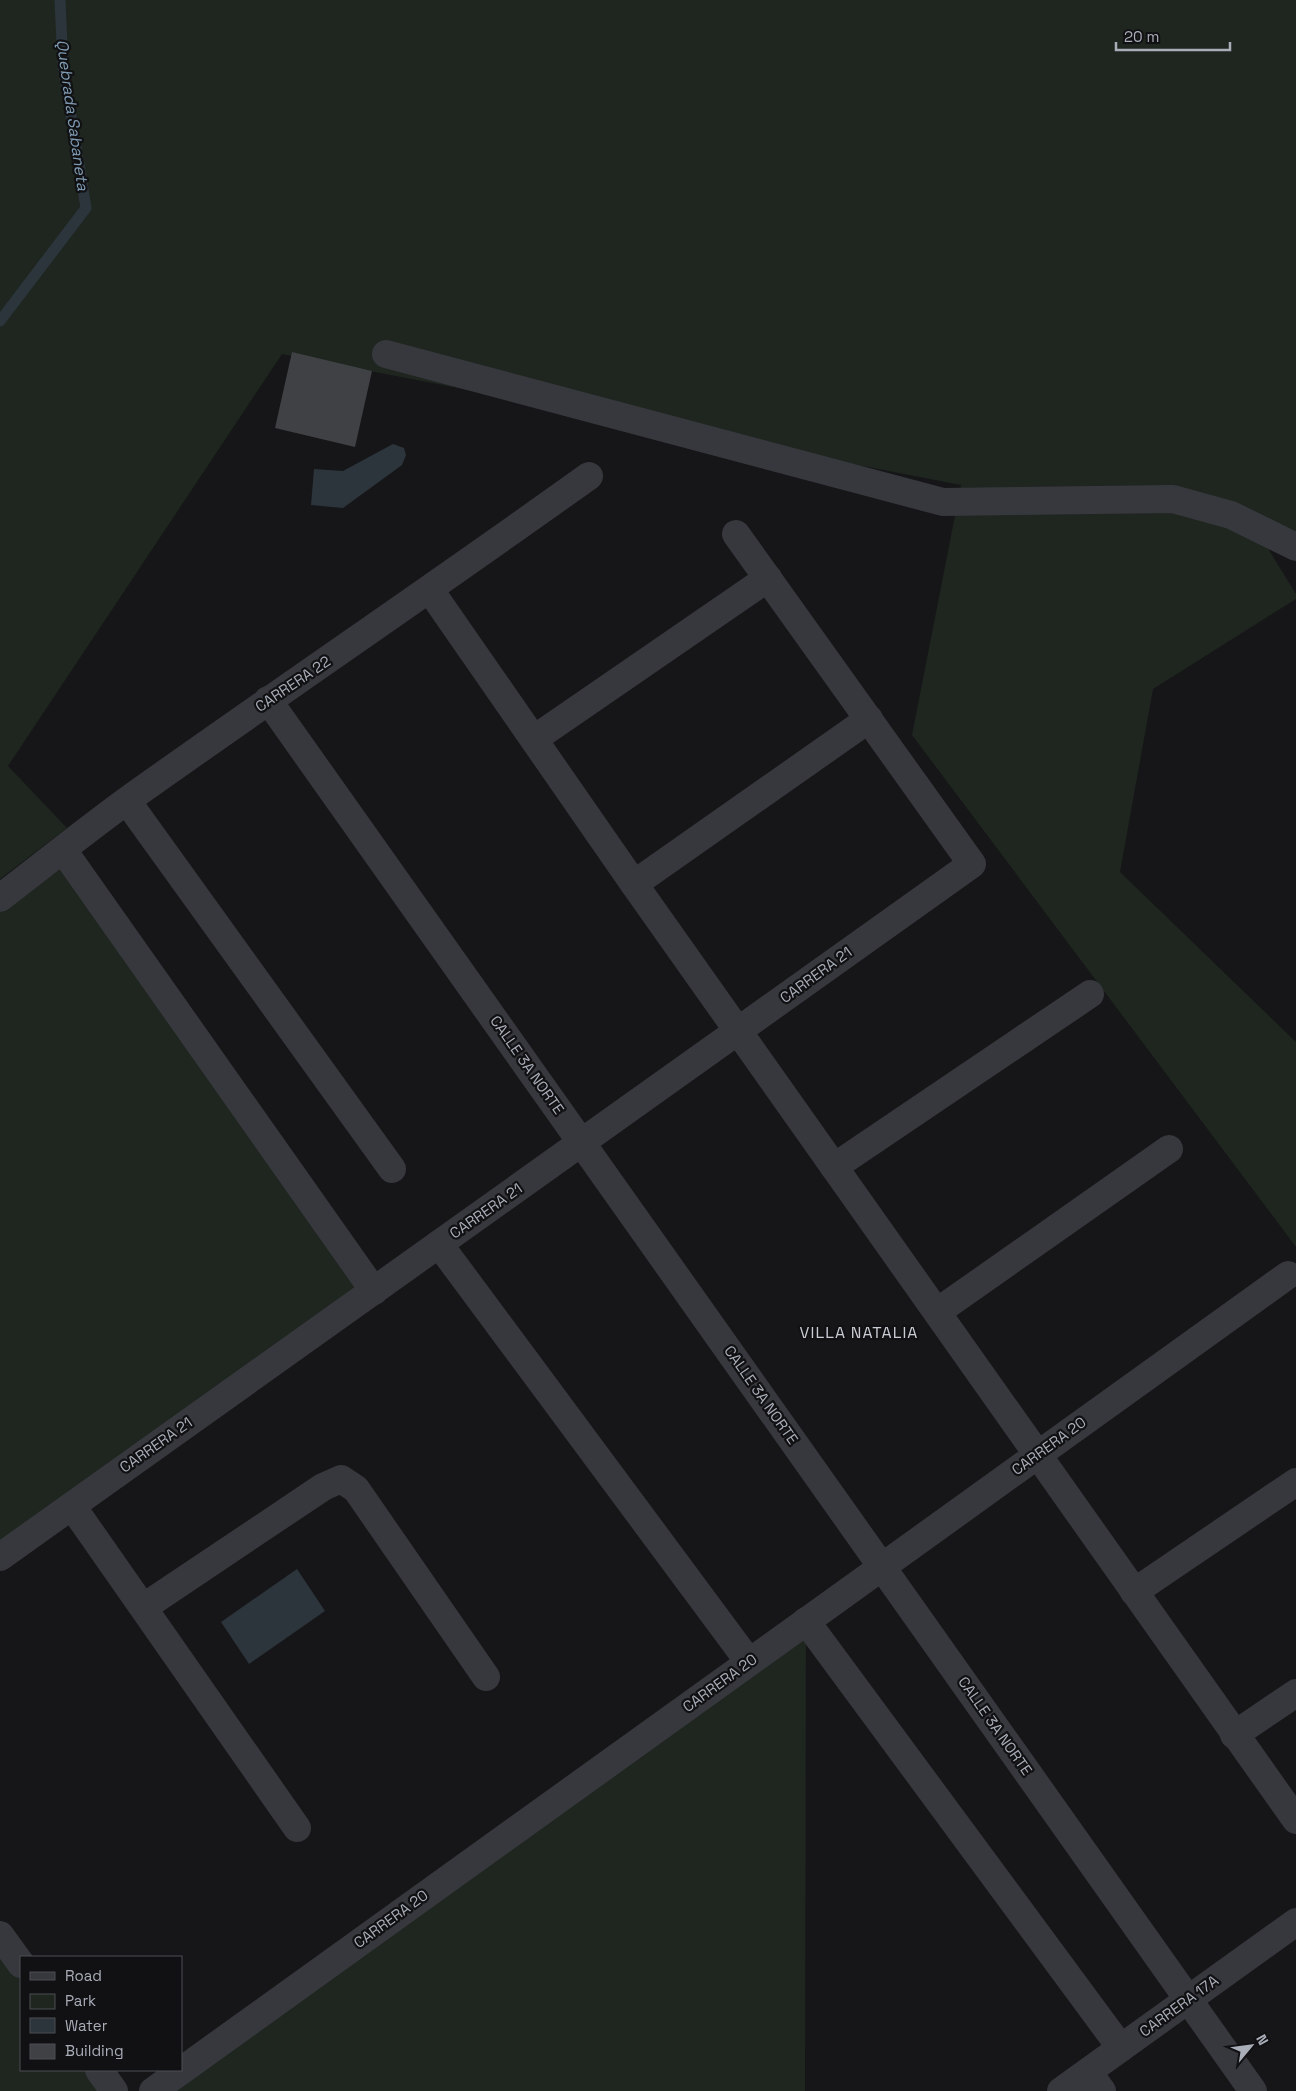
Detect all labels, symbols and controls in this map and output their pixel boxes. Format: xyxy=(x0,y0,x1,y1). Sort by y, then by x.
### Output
scale bar xyxy=(1116,20,1230,52)
text: 20 m xyxy=(1124,27,1159,46)
water label: Quebrada Sabaneta xyxy=(51,38,94,193)
street label: CARRERA 22 xyxy=(251,651,334,716)
street label: CARRERA 21 xyxy=(776,942,855,1007)
street label: CALLE 3A NORTE xyxy=(486,1012,569,1118)
street label: CARRERA 21 xyxy=(446,1179,526,1243)
district label: VILLA NATALIA xyxy=(800,1322,918,1343)
street label: CALLE 3A NORTE xyxy=(720,1342,803,1448)
street label: CARRERA 20 xyxy=(1008,1412,1090,1479)
street label: CARRERA 21 xyxy=(116,1413,196,1477)
street label: CARRERA 20 xyxy=(679,1649,761,1716)
street label: CALLE 3A NORTE xyxy=(954,1673,1037,1779)
street label: CARRERA 20 xyxy=(350,1885,432,1952)
legend xyxy=(20,1956,182,2071)
text: Road xyxy=(65,1966,102,1985)
street label: CARRERA 17A xyxy=(1135,1970,1222,2041)
text: Park xyxy=(65,1991,96,2010)
text: Water xyxy=(65,2016,108,2035)
north arrow xyxy=(1226,2021,1276,2071)
text: N xyxy=(1252,2031,1273,2048)
text: Building xyxy=(65,2041,124,2060)

